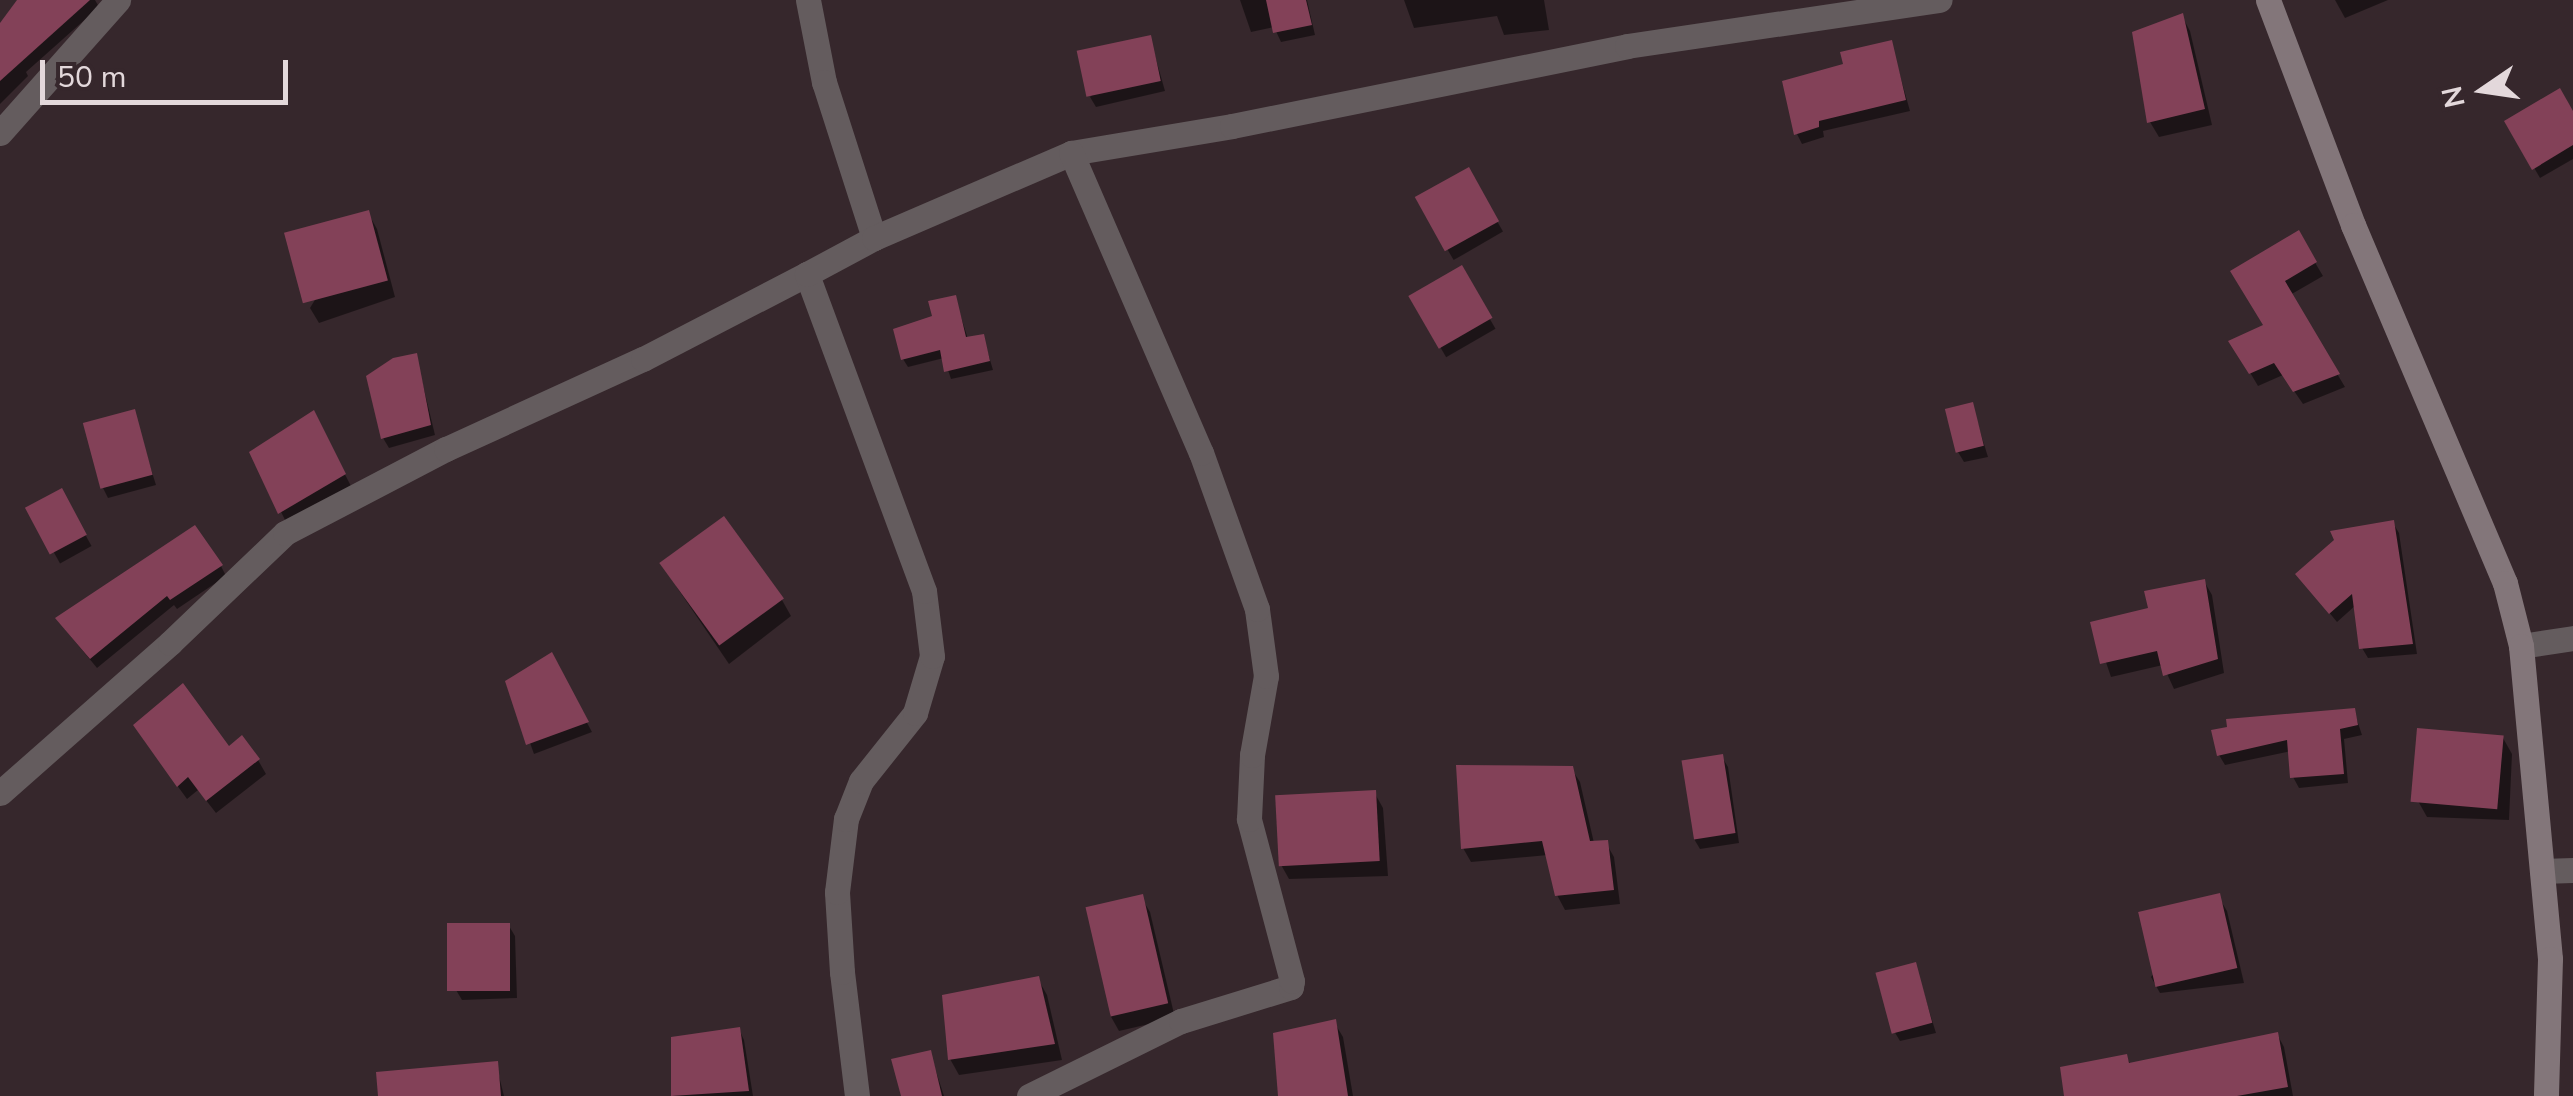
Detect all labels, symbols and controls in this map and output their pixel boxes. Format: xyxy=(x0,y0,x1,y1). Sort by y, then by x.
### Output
scale bar xyxy=(45,40,292,102)
north arrow xyxy=(2433,40,2533,140)
text: 50 m xyxy=(57,57,126,98)
text: N xyxy=(2433,82,2475,111)

